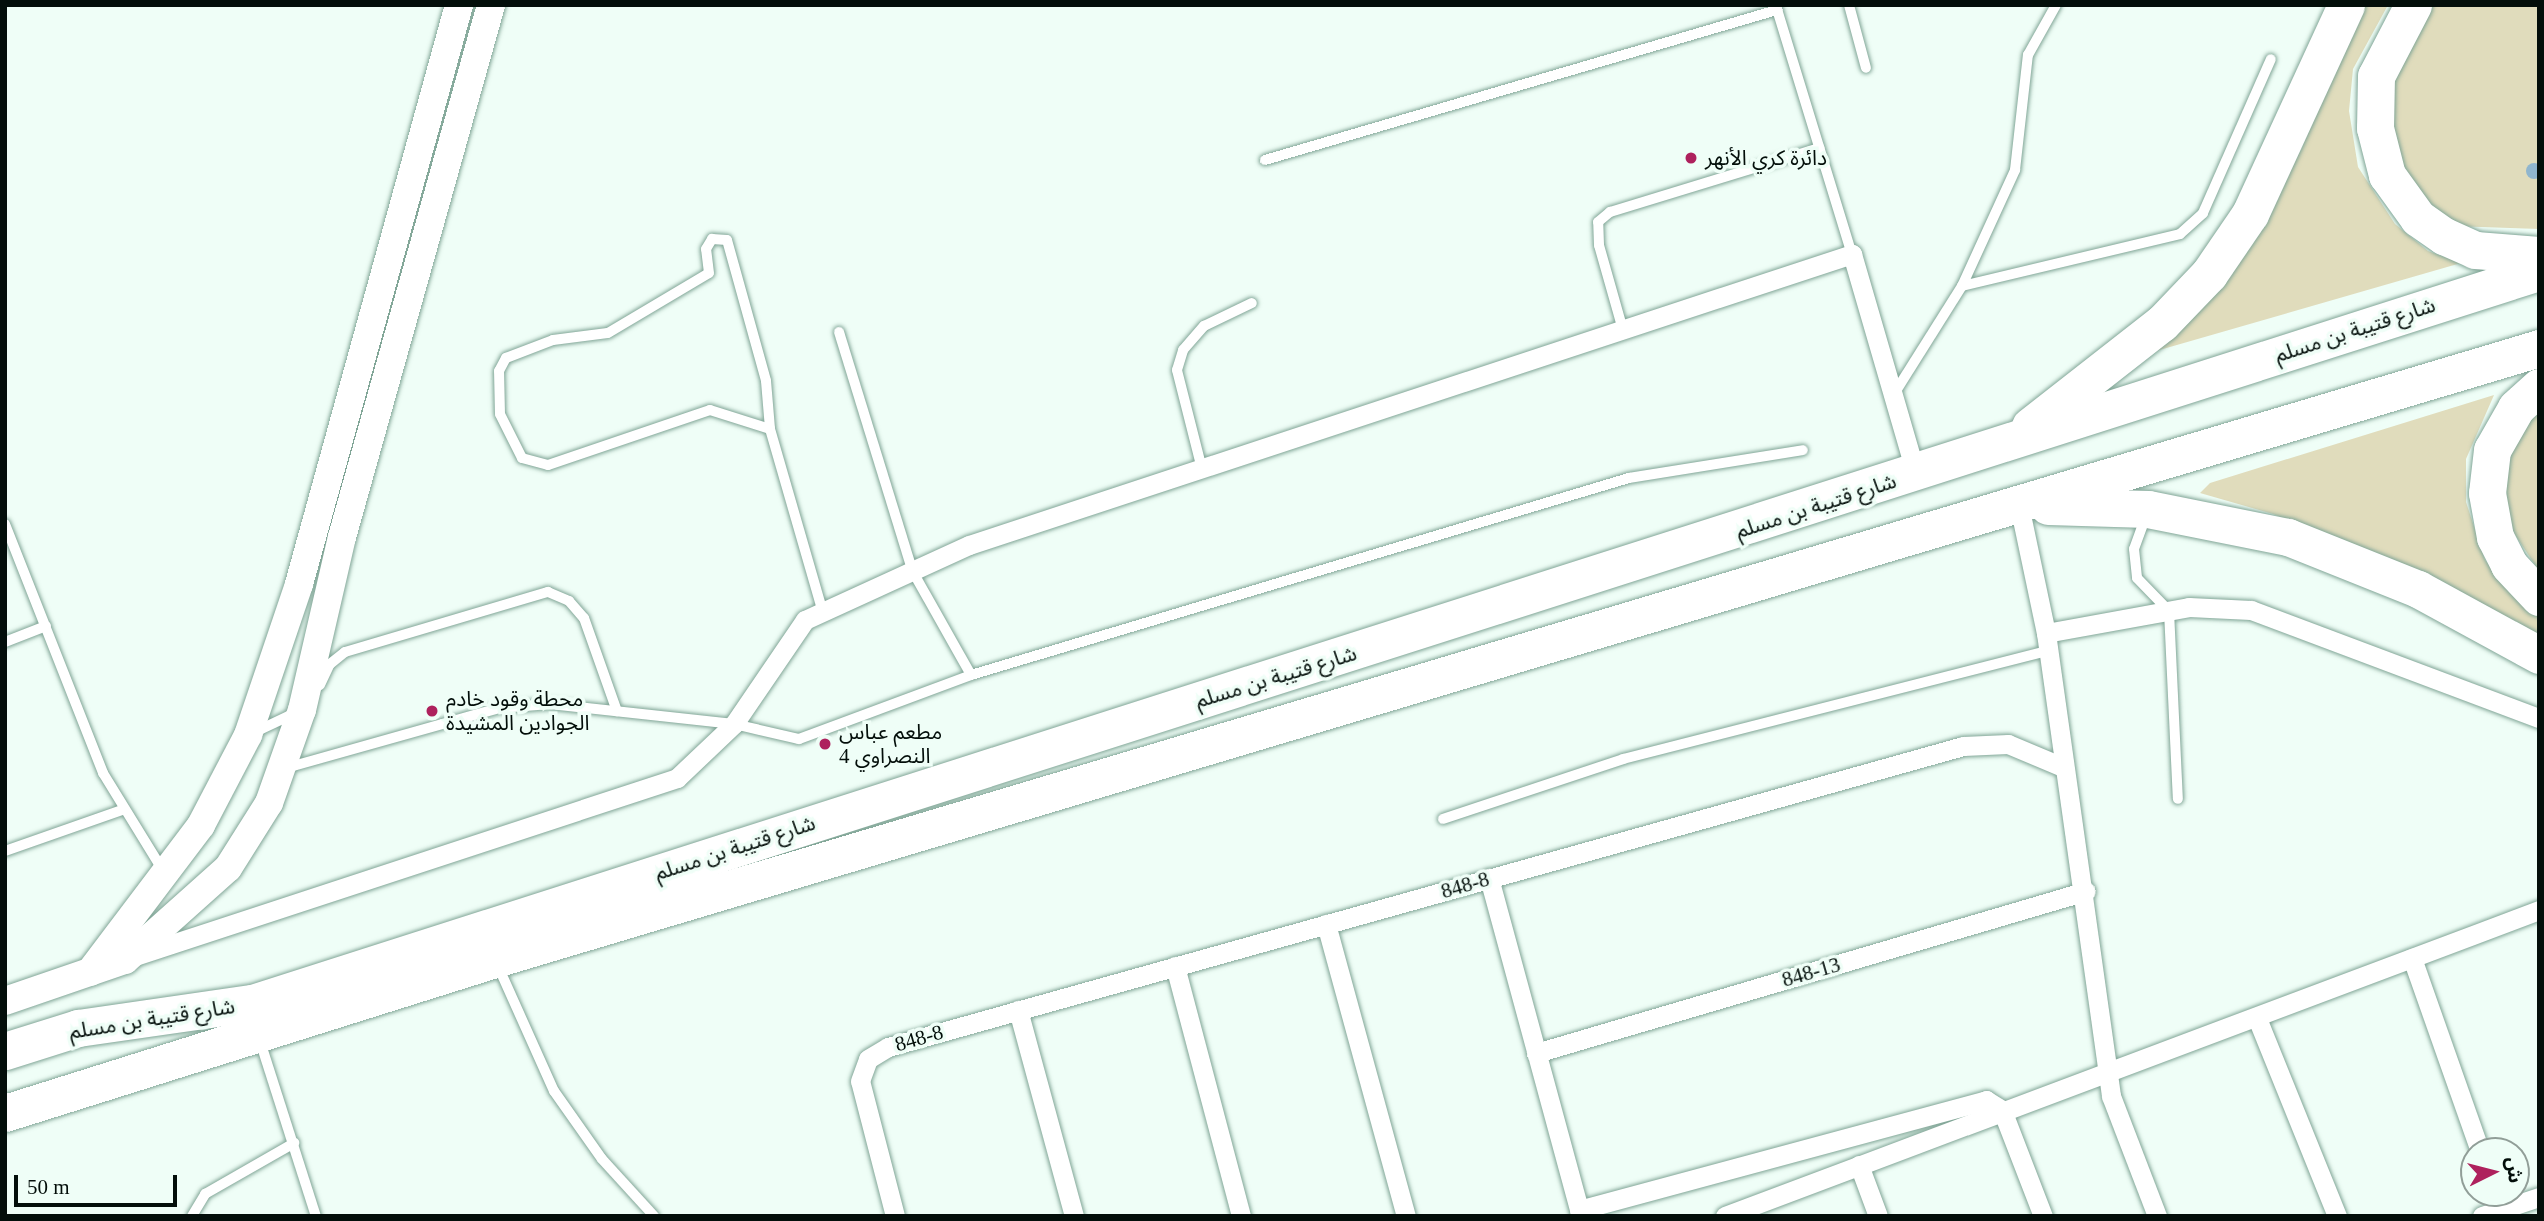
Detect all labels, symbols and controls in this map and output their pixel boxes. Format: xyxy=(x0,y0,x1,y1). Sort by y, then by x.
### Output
place label: دائرة كري الأنهر xyxy=(1705,145,1827,171)
marker: دائرة كري الأنهر xyxy=(1683,150,1699,166)
street label: شارع قتيبة بن مسلم xyxy=(2272,292,2438,368)
street label: شارع قتيبة بن مسلم xyxy=(1733,468,1899,544)
street label: شارع قتيبة بن مسلم xyxy=(1192,641,1360,713)
place label: محطة وقود خادم الجوادين المشيدة xyxy=(446,686,590,736)
marker: محطة وقود خادم الجوادين المشيدة xyxy=(424,703,440,719)
place label: مطعم عباس النصراوي 4 xyxy=(839,719,942,769)
marker: مطعم عباس النصراوي 4 xyxy=(817,736,833,752)
street label: شارع قتيبة بن مسلم xyxy=(652,810,818,886)
street label: 848-8 xyxy=(1438,866,1492,904)
street label: 848-13 xyxy=(1779,952,1843,992)
street label: شارع قتيبة بن مسلم xyxy=(68,993,236,1045)
street label: 848-8 xyxy=(892,1019,946,1057)
north arrow xyxy=(2460,1137,2530,1207)
text: ش xyxy=(2503,1156,2526,1184)
scale bar xyxy=(18,1162,180,1206)
text: 50 m xyxy=(27,1175,70,1199)

